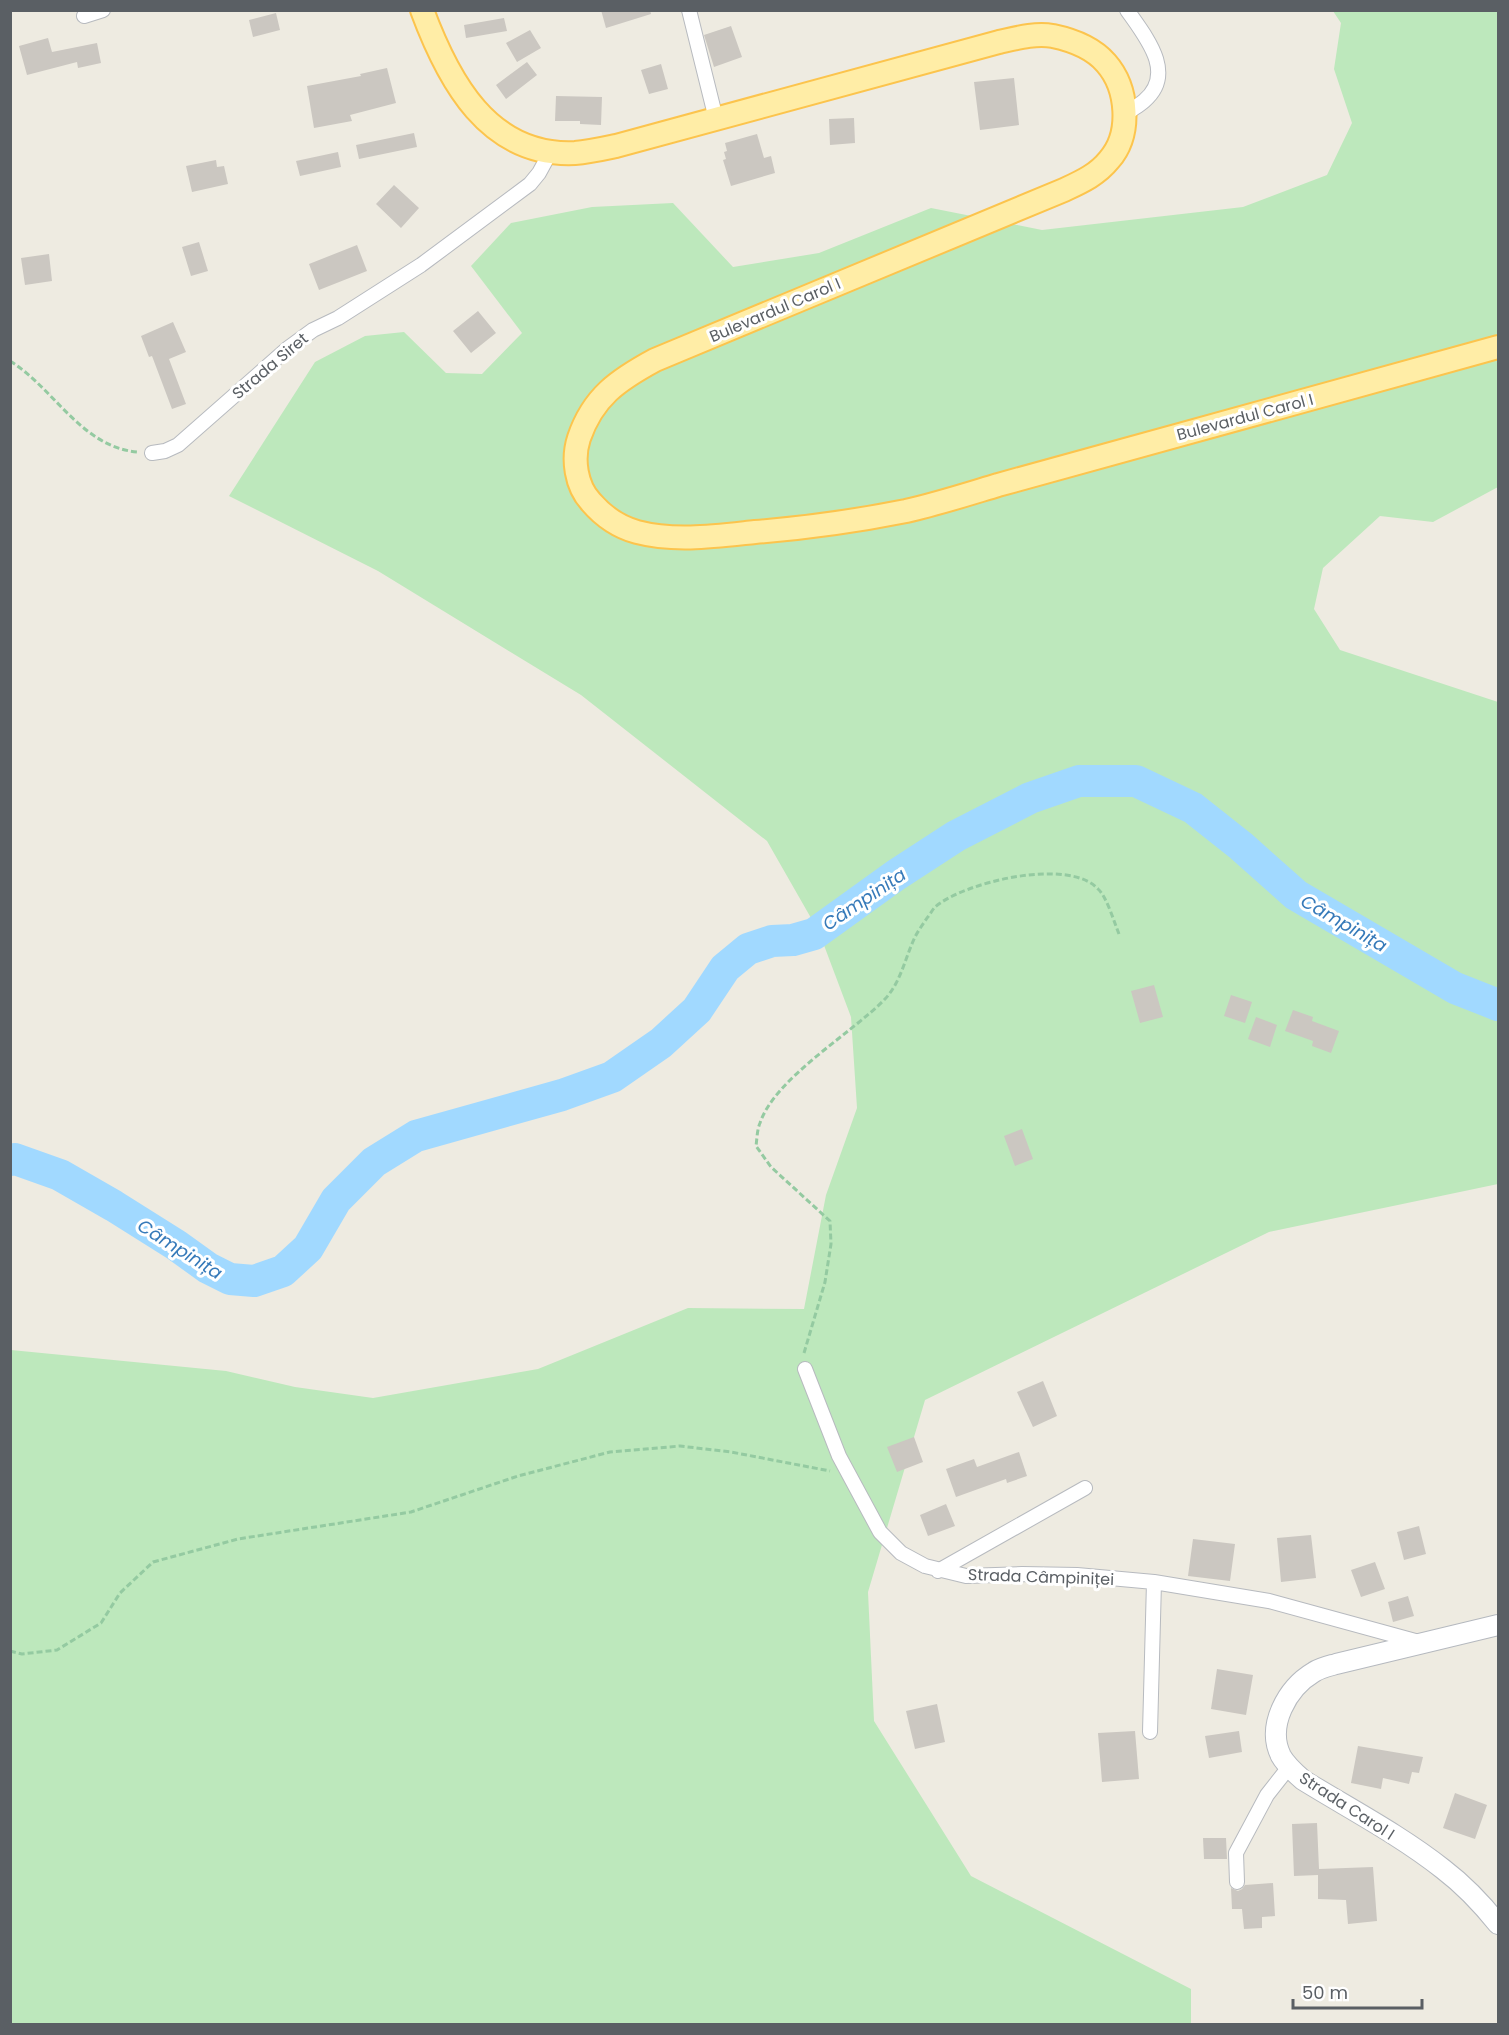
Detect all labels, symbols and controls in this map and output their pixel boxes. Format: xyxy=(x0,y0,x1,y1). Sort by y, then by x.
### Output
street label: Bulevardul Carol I xyxy=(706,272,844,348)
street label: Strada Siret xyxy=(227,327,313,405)
street label: Bulevardul Carol I xyxy=(1174,388,1316,446)
water label: Câmpinița xyxy=(817,862,911,936)
water label: Câmpinița xyxy=(1296,888,1392,958)
water label: Câmpinița xyxy=(133,1213,227,1285)
street label: Strada Câmpiniței xyxy=(968,1563,1114,1591)
street label: Strada Carol I xyxy=(1295,1767,1399,1845)
scale bar xyxy=(1293,1972,1422,2010)
text: 50 m xyxy=(1302,1980,1348,2005)

